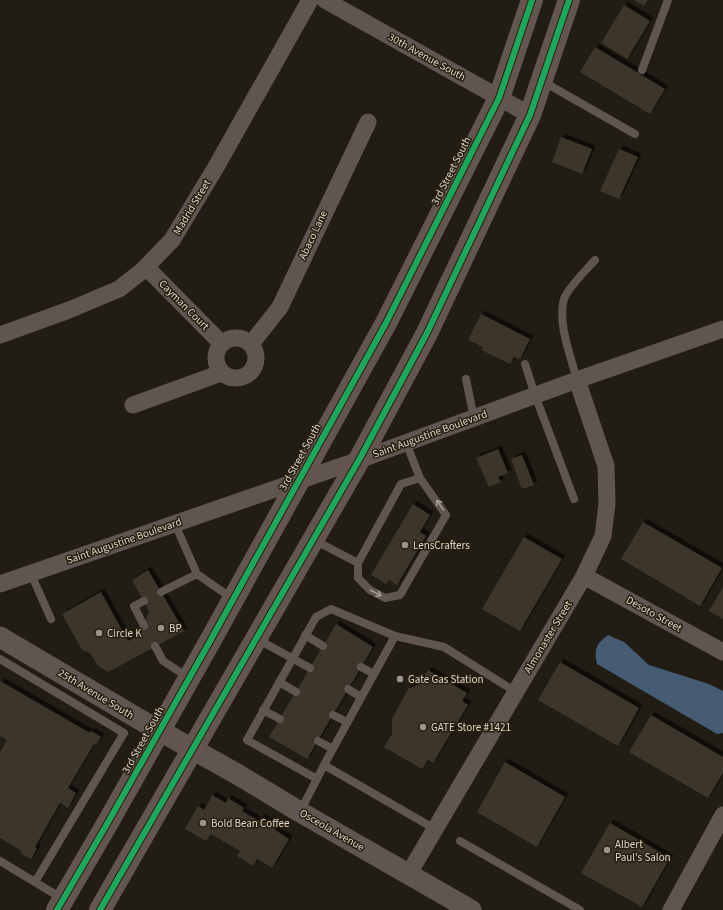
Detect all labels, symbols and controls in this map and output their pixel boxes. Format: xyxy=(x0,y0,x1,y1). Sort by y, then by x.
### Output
street label: 30th Avenue South xyxy=(386,29,468,85)
street label: 3rd Street South xyxy=(427,134,475,208)
street label: Madrid Street xyxy=(170,176,215,237)
street label: Abaco Lane xyxy=(295,207,331,262)
street label: Cayman Court xyxy=(156,277,213,334)
street label: Saint Augustine Boulevard xyxy=(371,406,489,462)
street label: 3rd Street South xyxy=(275,421,325,493)
one-way arrow xyxy=(436,500,444,511)
street label: Saint Augustine Boulevard xyxy=(64,514,184,568)
place label: LensCrafters xyxy=(413,538,470,553)
marker: LensCrafters xyxy=(400,540,410,550)
one-way arrow xyxy=(370,590,382,598)
street label: Desoto Street xyxy=(623,592,685,636)
street label: Almonaster Street xyxy=(520,598,576,676)
place label: BP xyxy=(169,621,182,636)
marker: BP xyxy=(156,623,166,633)
place label: Circle K xyxy=(107,626,142,641)
marker: Circle K xyxy=(94,628,104,638)
street label: 25th Avenue South xyxy=(55,665,137,723)
place label: Gate Gas Station xyxy=(408,672,483,687)
marker: Gate Gas Station xyxy=(395,674,405,684)
street label: 3rd Street South xyxy=(118,704,168,776)
place label: GATE Store #1421 xyxy=(431,720,511,735)
marker: GATE Store #1421 xyxy=(418,722,428,732)
street label: Osceola Avenue xyxy=(297,805,368,855)
place label: Bold Bean Coffee xyxy=(211,816,290,831)
marker: Bold Bean Coffee xyxy=(198,818,208,828)
place label: Albert Paul's Salon xyxy=(615,837,671,865)
marker: Albert Paul's Salon xyxy=(602,845,612,855)

